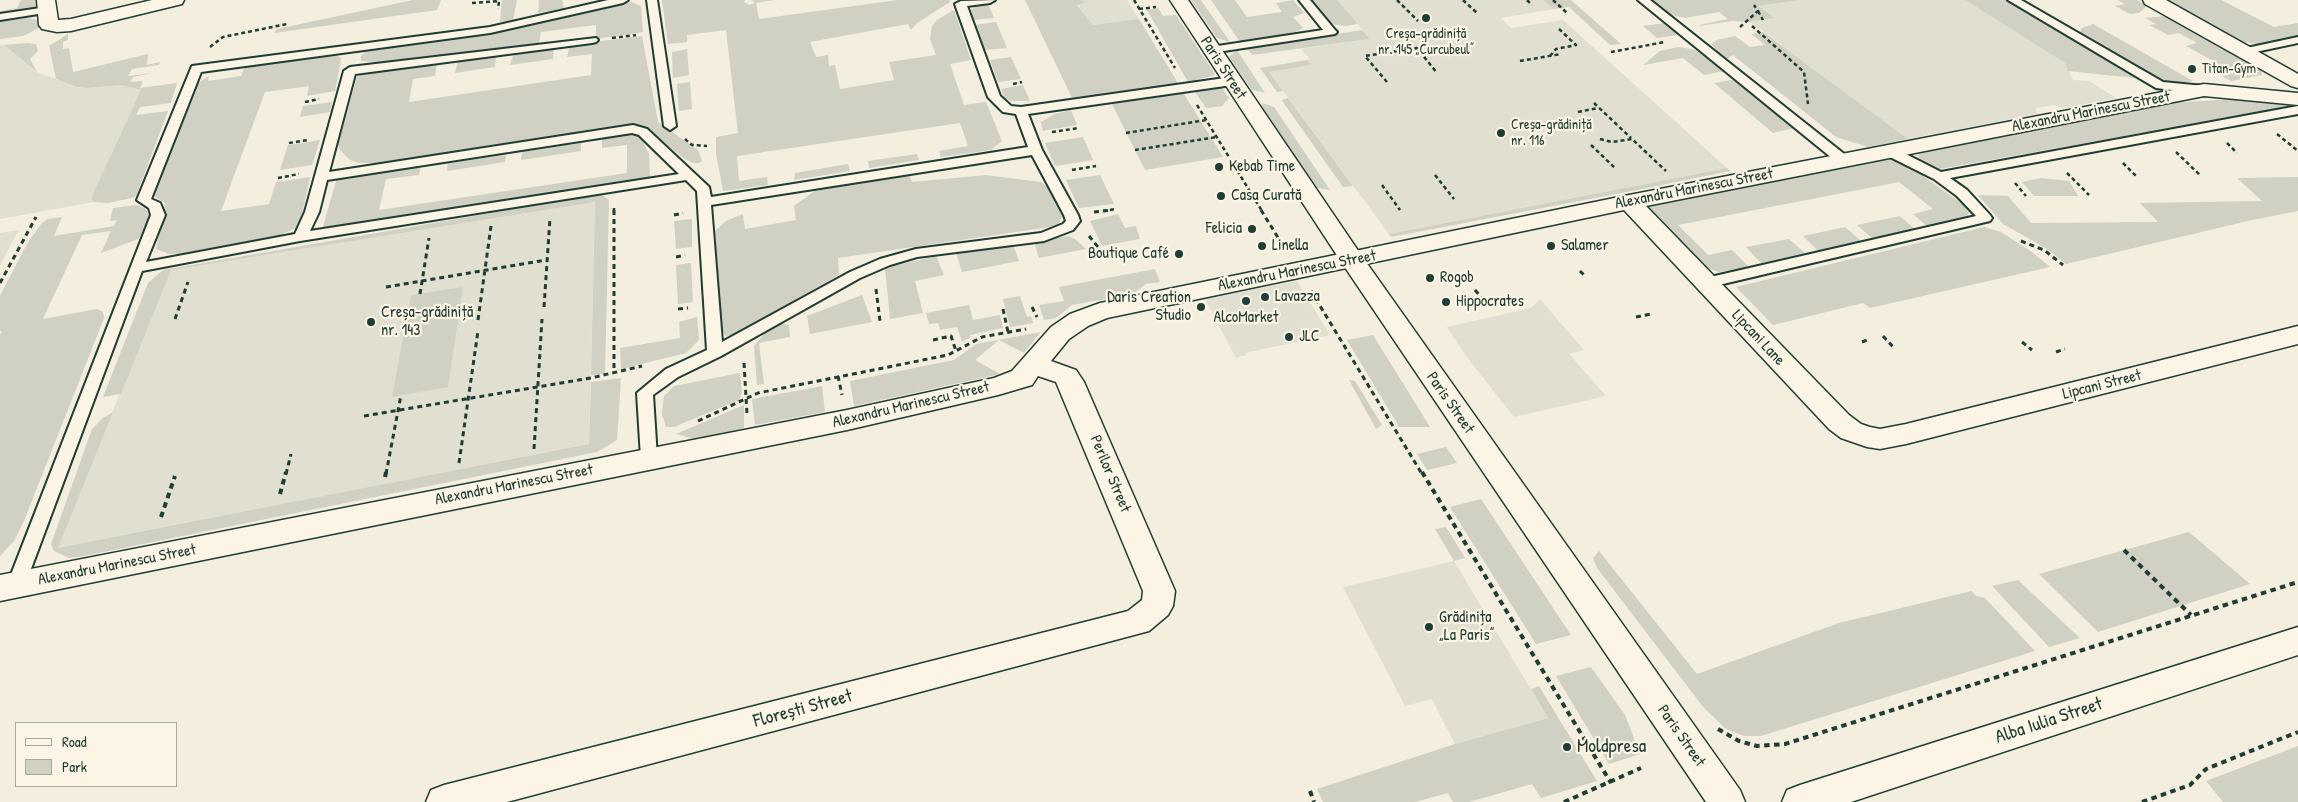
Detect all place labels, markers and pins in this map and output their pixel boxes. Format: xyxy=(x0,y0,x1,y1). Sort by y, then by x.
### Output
marker: Creșa-grădiniță nr. 145 „Curcubeul” xyxy=(1420,12,1432,24)
place label: Creșa-grădiniță nr. 145 „Curcubeul” xyxy=(1378,26,1474,58)
place label: Titan-Gym xyxy=(2202,61,2256,77)
marker: Titan-Gym xyxy=(2186,63,2198,75)
place label: Creșa-grădiniță nr. 116 xyxy=(1511,117,1592,150)
marker: Creșa-grădiniță nr. 116 xyxy=(1495,127,1507,139)
place label: Kebab Time xyxy=(1229,157,1295,177)
marker: Kebab Time xyxy=(1213,161,1225,173)
place label: Casa Curată xyxy=(1231,186,1302,206)
marker: Casa Curată xyxy=(1215,190,1227,202)
place label: Felicia xyxy=(1206,219,1242,239)
marker: Felicia xyxy=(1246,223,1258,235)
place label: Linella xyxy=(1272,236,1308,256)
place label: Salamer xyxy=(1561,236,1609,256)
marker: Linella xyxy=(1256,240,1268,252)
marker: Salamer xyxy=(1545,240,1557,252)
place label: Boutique Café xyxy=(1088,244,1169,264)
marker: Boutique Café xyxy=(1173,248,1185,260)
place label: Rogob xyxy=(1440,268,1474,288)
marker: Rogob xyxy=(1424,272,1436,284)
place label: Lavazza xyxy=(1275,287,1320,307)
place label: Daris Creation Studio xyxy=(1107,288,1191,326)
marker: Lavazza xyxy=(1259,291,1271,303)
place label: Hippocrates xyxy=(1456,292,1524,312)
marker: AlcoMarket xyxy=(1240,295,1252,307)
marker: Hippocrates xyxy=(1440,296,1452,308)
marker: Daris Creation Studio xyxy=(1195,301,1207,313)
place label: Creșa-grădiniță nr. 143 xyxy=(381,303,473,341)
place label: AlcoMarket xyxy=(1213,308,1279,328)
marker: Creșa-grădiniță nr. 143 xyxy=(365,316,377,328)
place label: JLC xyxy=(1299,327,1320,347)
marker: JLC xyxy=(1283,331,1295,343)
place label: Grădinița „La Paris” xyxy=(1439,608,1494,646)
marker: Grădinița „La Paris” xyxy=(1423,621,1435,633)
place label: Moldpresa xyxy=(1577,736,1646,758)
marker: Moldpresa xyxy=(1561,741,1573,753)

